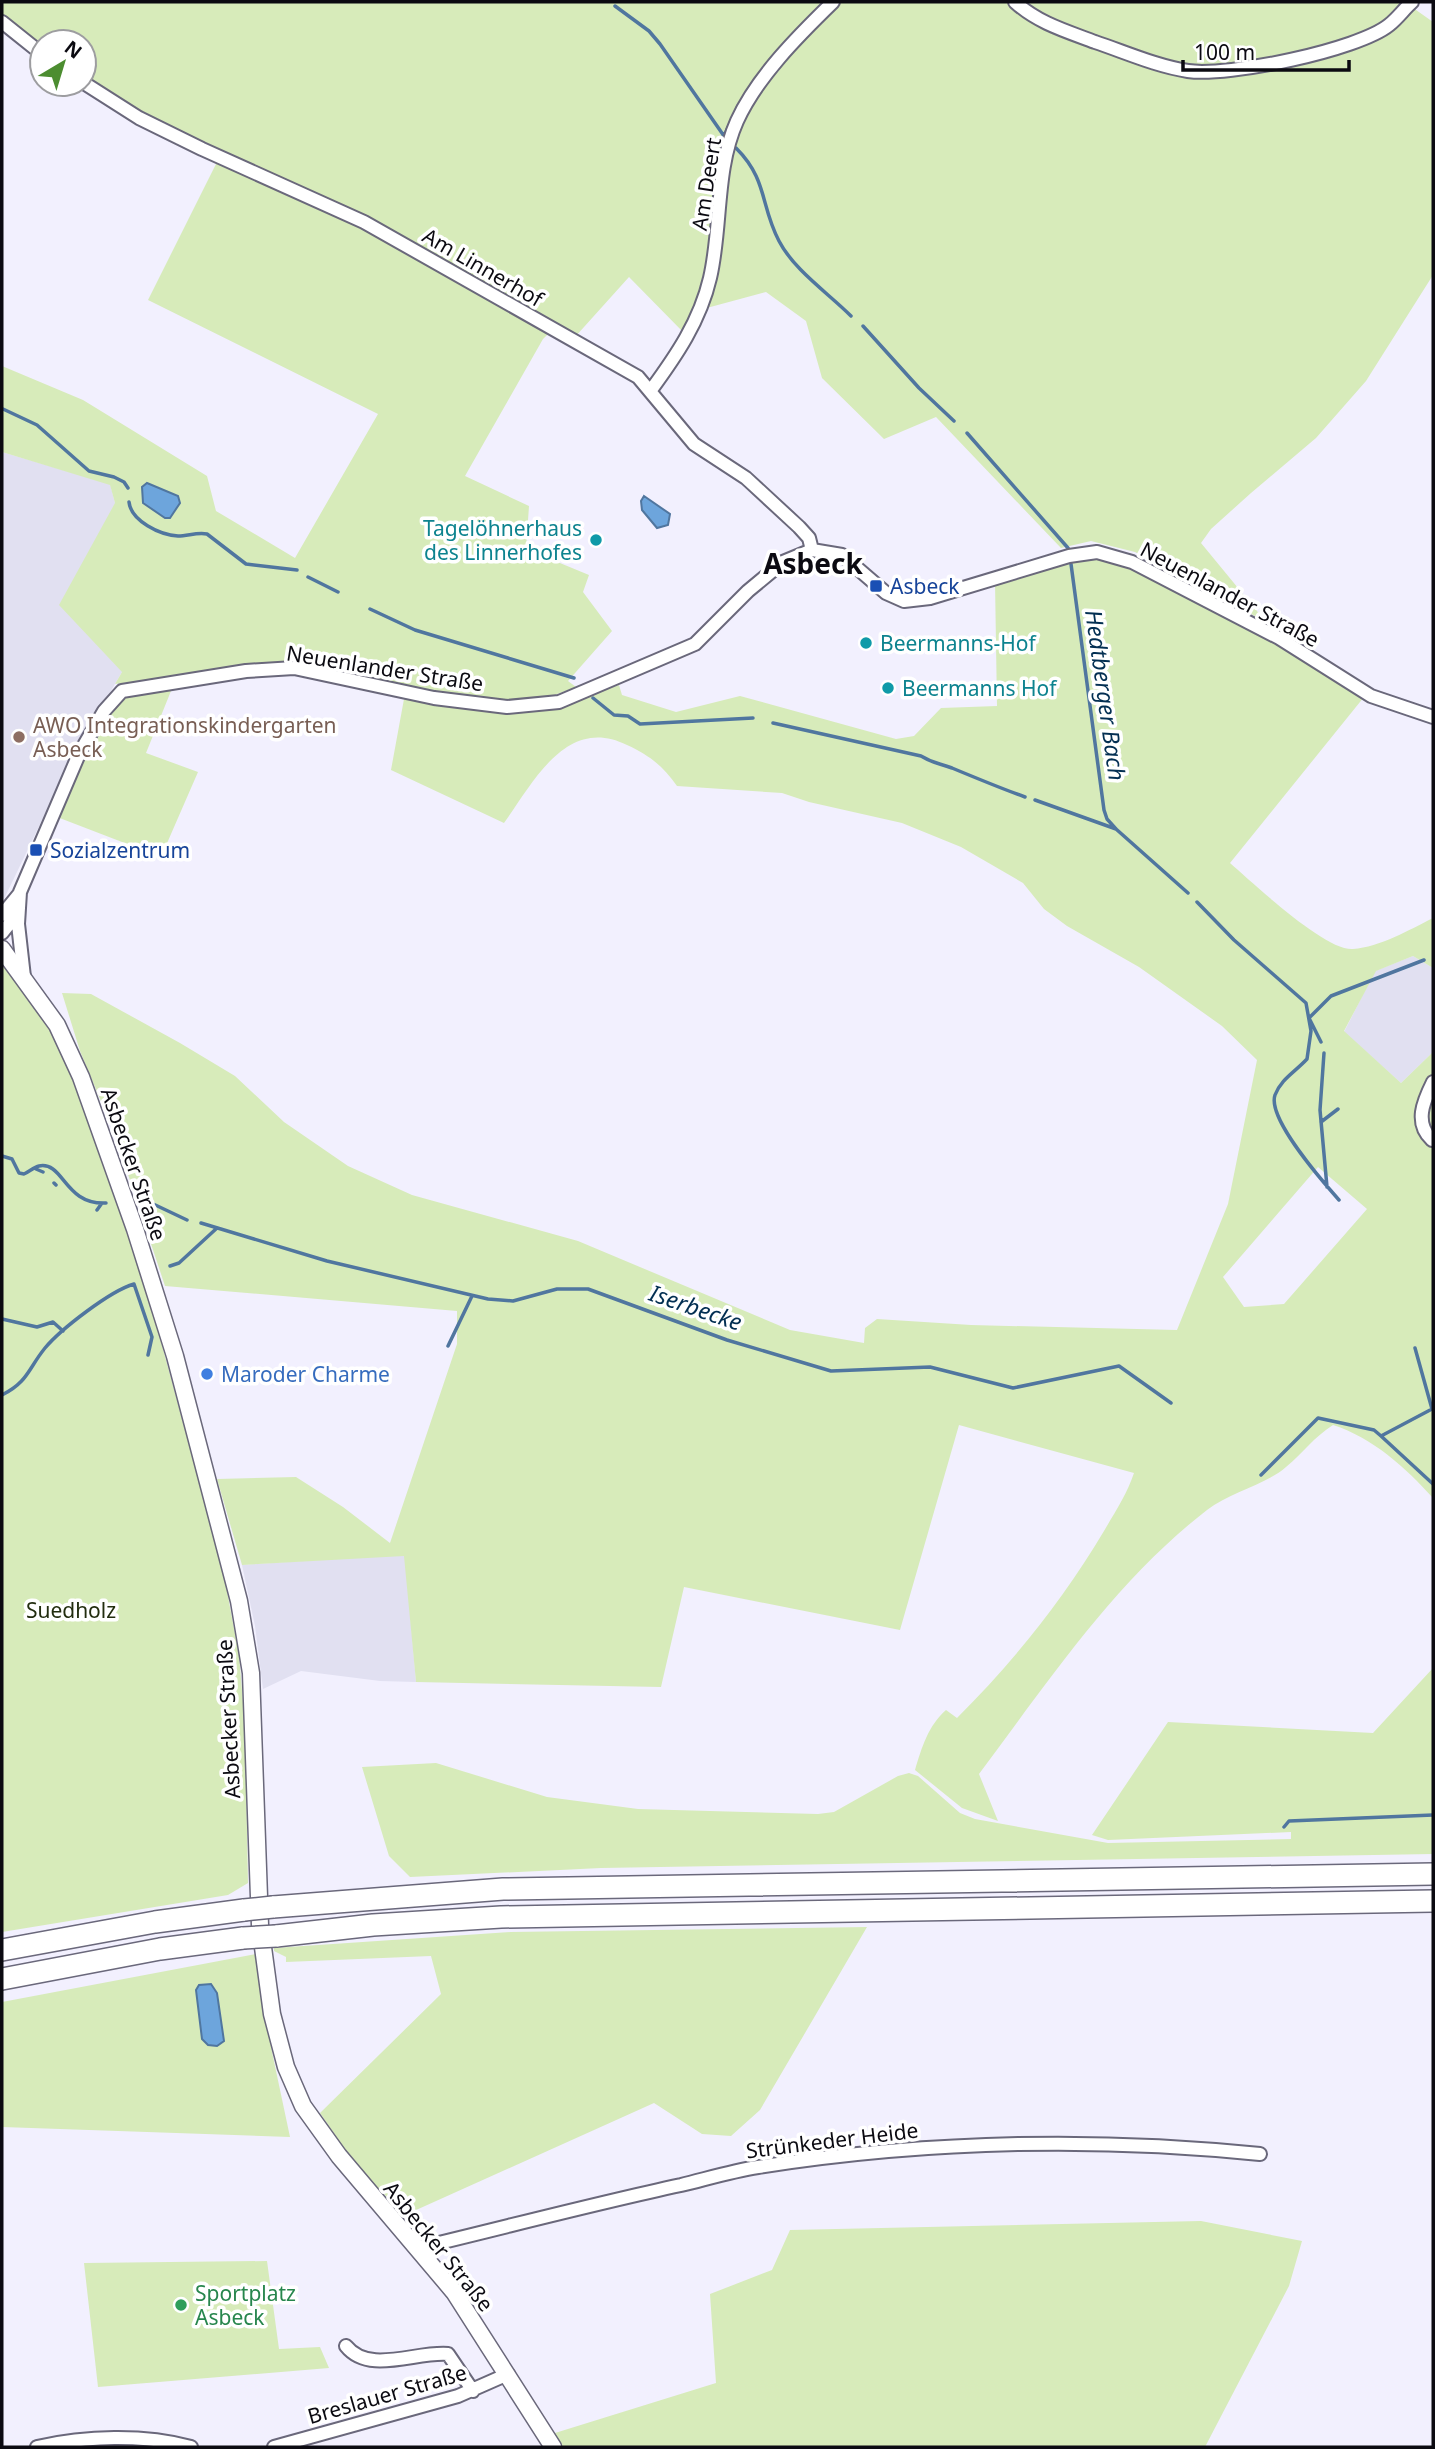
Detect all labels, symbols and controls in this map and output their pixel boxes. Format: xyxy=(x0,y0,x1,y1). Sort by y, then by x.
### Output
north arrow xyxy=(28,28,98,98)
scale bar xyxy=(1183,28,1349,72)
text: N xyxy=(59,35,88,65)
text: 100 m xyxy=(1194,38,1255,66)
street label: Am Deert xyxy=(685,135,727,233)
street label: Am Linnerhof xyxy=(418,221,550,314)
place label: Tagelöhnerhaus des Linnerhofes xyxy=(423,514,582,566)
marker: Tagelöhnerhaus des Linnerhofes xyxy=(588,532,604,548)
street label: Neuenlander Straße xyxy=(1136,535,1324,653)
district label: Asbeck xyxy=(763,544,863,582)
place label: Asbeck xyxy=(890,572,960,600)
marker: Asbeck xyxy=(868,578,884,594)
water label: Hedtberger Bach xyxy=(1078,607,1134,783)
place label: Beermanns-Hof xyxy=(880,629,1037,657)
marker: Beermanns-Hof xyxy=(858,635,874,651)
street label: Neuenlander Straße xyxy=(285,639,485,697)
place label: Beermanns Hof xyxy=(902,674,1058,702)
marker: Beermanns Hof xyxy=(880,680,896,696)
place label: AWO Integrationskindergarten Asbeck xyxy=(33,711,337,763)
marker: AWO Integrationskindergarten Asbeck xyxy=(11,729,27,745)
place label: Sozialzentrum xyxy=(50,836,190,864)
marker: Sozialzentrum xyxy=(28,842,44,858)
street label: Asbecker Straße xyxy=(95,1084,173,1244)
water label: Iserbecke xyxy=(645,1276,746,1338)
place label: Maroder Charme xyxy=(221,1360,390,1388)
marker: Maroder Charme xyxy=(199,1366,215,1382)
park label: Suedholz xyxy=(26,1596,116,1624)
street label: Asbecker Straße xyxy=(210,1639,246,1799)
street label: Strünkeder Heide xyxy=(744,2116,920,2164)
street label: Asbecker Straße xyxy=(378,2175,500,2317)
place label: Sportplatz Asbeck xyxy=(195,2279,296,2331)
marker: Sportplatz Asbeck xyxy=(173,2297,189,2313)
street label: Breslauer Straße xyxy=(304,2358,470,2430)

